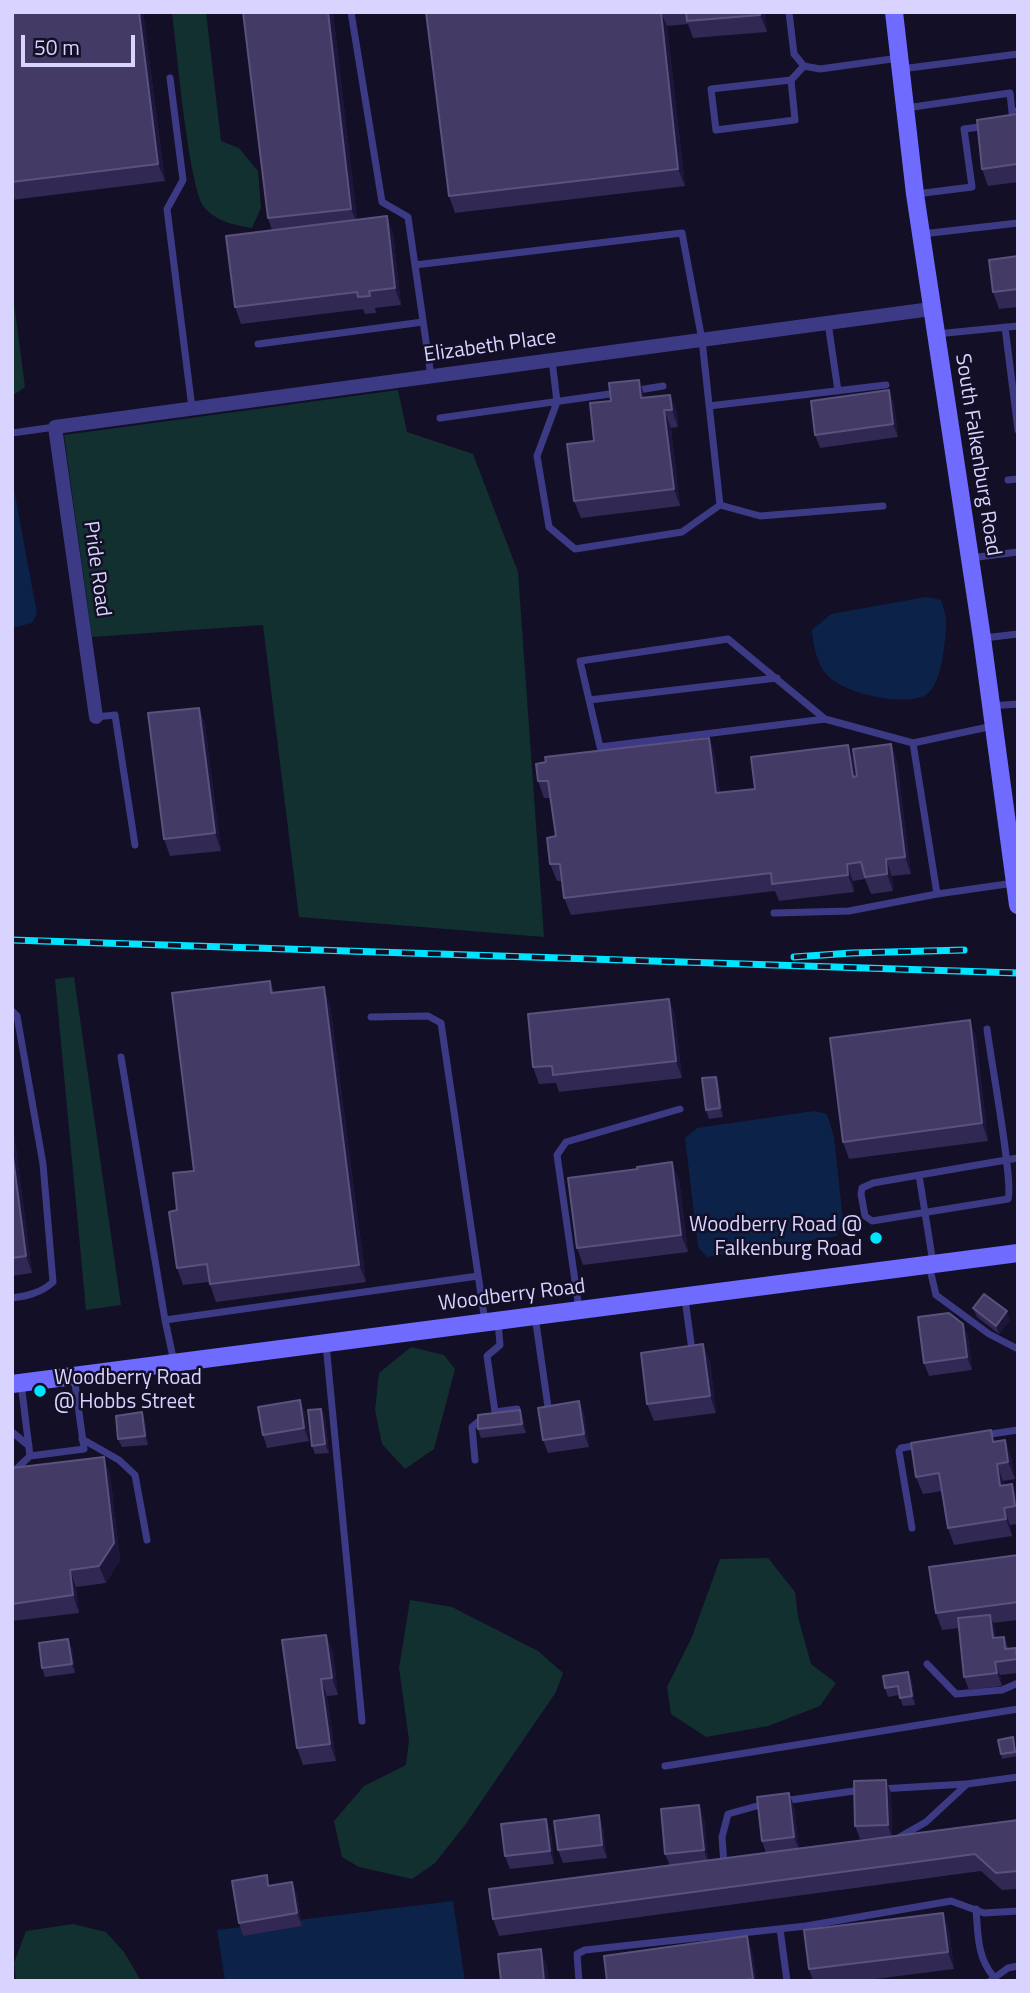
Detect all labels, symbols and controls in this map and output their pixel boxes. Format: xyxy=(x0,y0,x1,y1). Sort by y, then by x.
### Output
scale bar xyxy=(24,21,138,65)
text: 50 m xyxy=(34,31,80,63)
street label: Elizabeth Place xyxy=(422,325,558,369)
street label: South Falkenburg Road xyxy=(949,352,1005,558)
street label: Pride Road xyxy=(77,520,115,618)
place label: Woodberry Road @ Falkenburg Road xyxy=(689,1213,862,1263)
marker: Woodberry Road @ Falkenburg Road xyxy=(868,1230,884,1246)
street label: Woodberry Road xyxy=(437,1274,587,1318)
place label: Woodberry Road @ Hobbs Street xyxy=(54,1366,202,1416)
marker: Woodberry Road @ Hobbs Street xyxy=(32,1383,48,1399)

